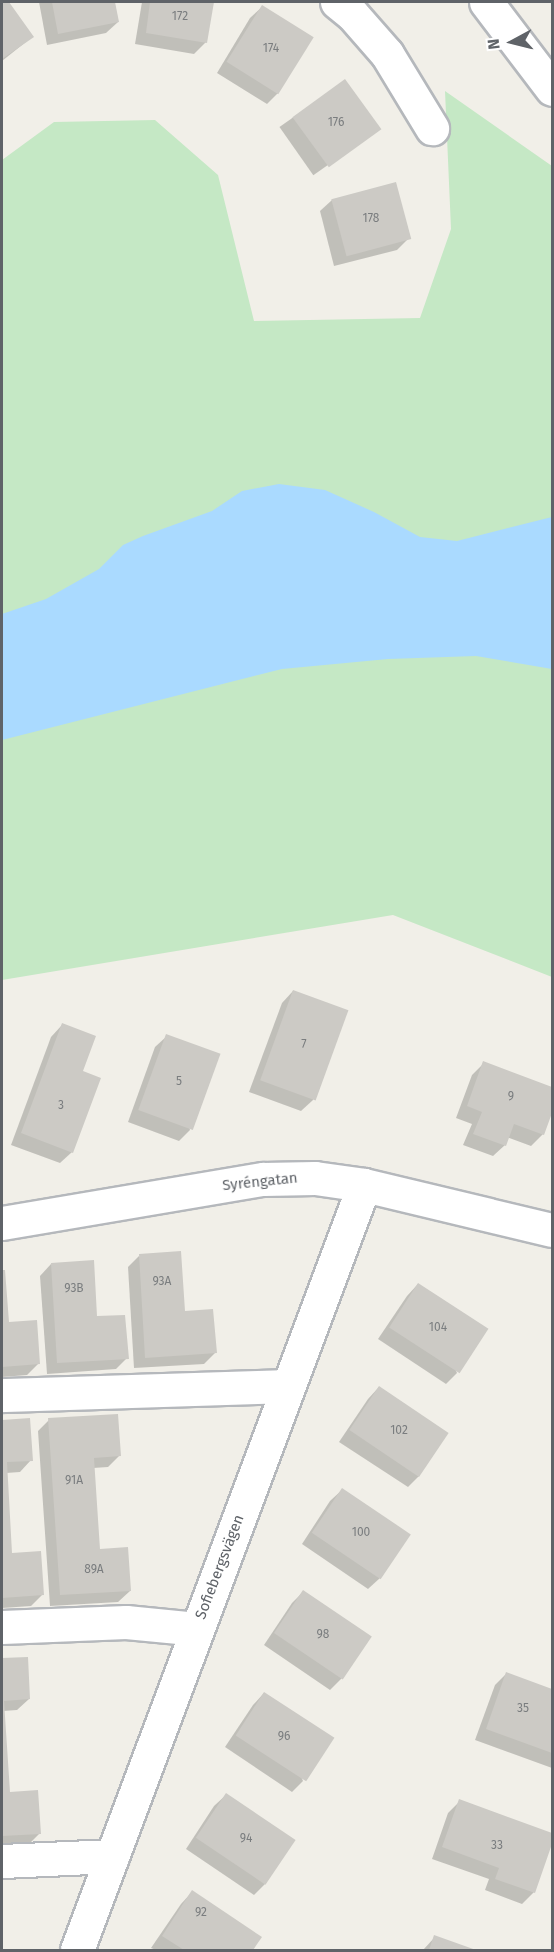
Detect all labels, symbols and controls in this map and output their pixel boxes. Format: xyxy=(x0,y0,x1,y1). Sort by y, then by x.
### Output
house number: 172 xyxy=(172,10,188,24)
north arrow xyxy=(482,12,542,72)
text: N xyxy=(484,38,504,51)
house number: 174 xyxy=(263,42,279,56)
house number: 176 xyxy=(328,116,344,130)
house number: 178 xyxy=(363,212,379,226)
house number: 7 xyxy=(301,1038,307,1052)
house number: 5 xyxy=(176,1075,182,1089)
house number: 9 xyxy=(508,1090,514,1104)
house number: 3 xyxy=(58,1099,64,1113)
street label: Syréngatan xyxy=(221,1169,299,1195)
house number: 93A xyxy=(153,1275,171,1289)
house number: 93B xyxy=(64,1282,84,1296)
house number: 104 xyxy=(429,1321,447,1335)
house number: 102 xyxy=(390,1424,408,1438)
house number: 91A xyxy=(65,1474,83,1488)
street label: Sofiebergsvägen xyxy=(192,1512,248,1622)
house number: 100 xyxy=(352,1526,370,1540)
house number: 89A xyxy=(84,1563,104,1577)
house number: 98 xyxy=(317,1628,329,1642)
house number: 35 xyxy=(517,1702,529,1716)
house number: 96 xyxy=(278,1730,290,1744)
house number: 94 xyxy=(240,1832,252,1846)
house number: 33 xyxy=(491,1839,503,1853)
house number: 92 xyxy=(195,1906,207,1920)

